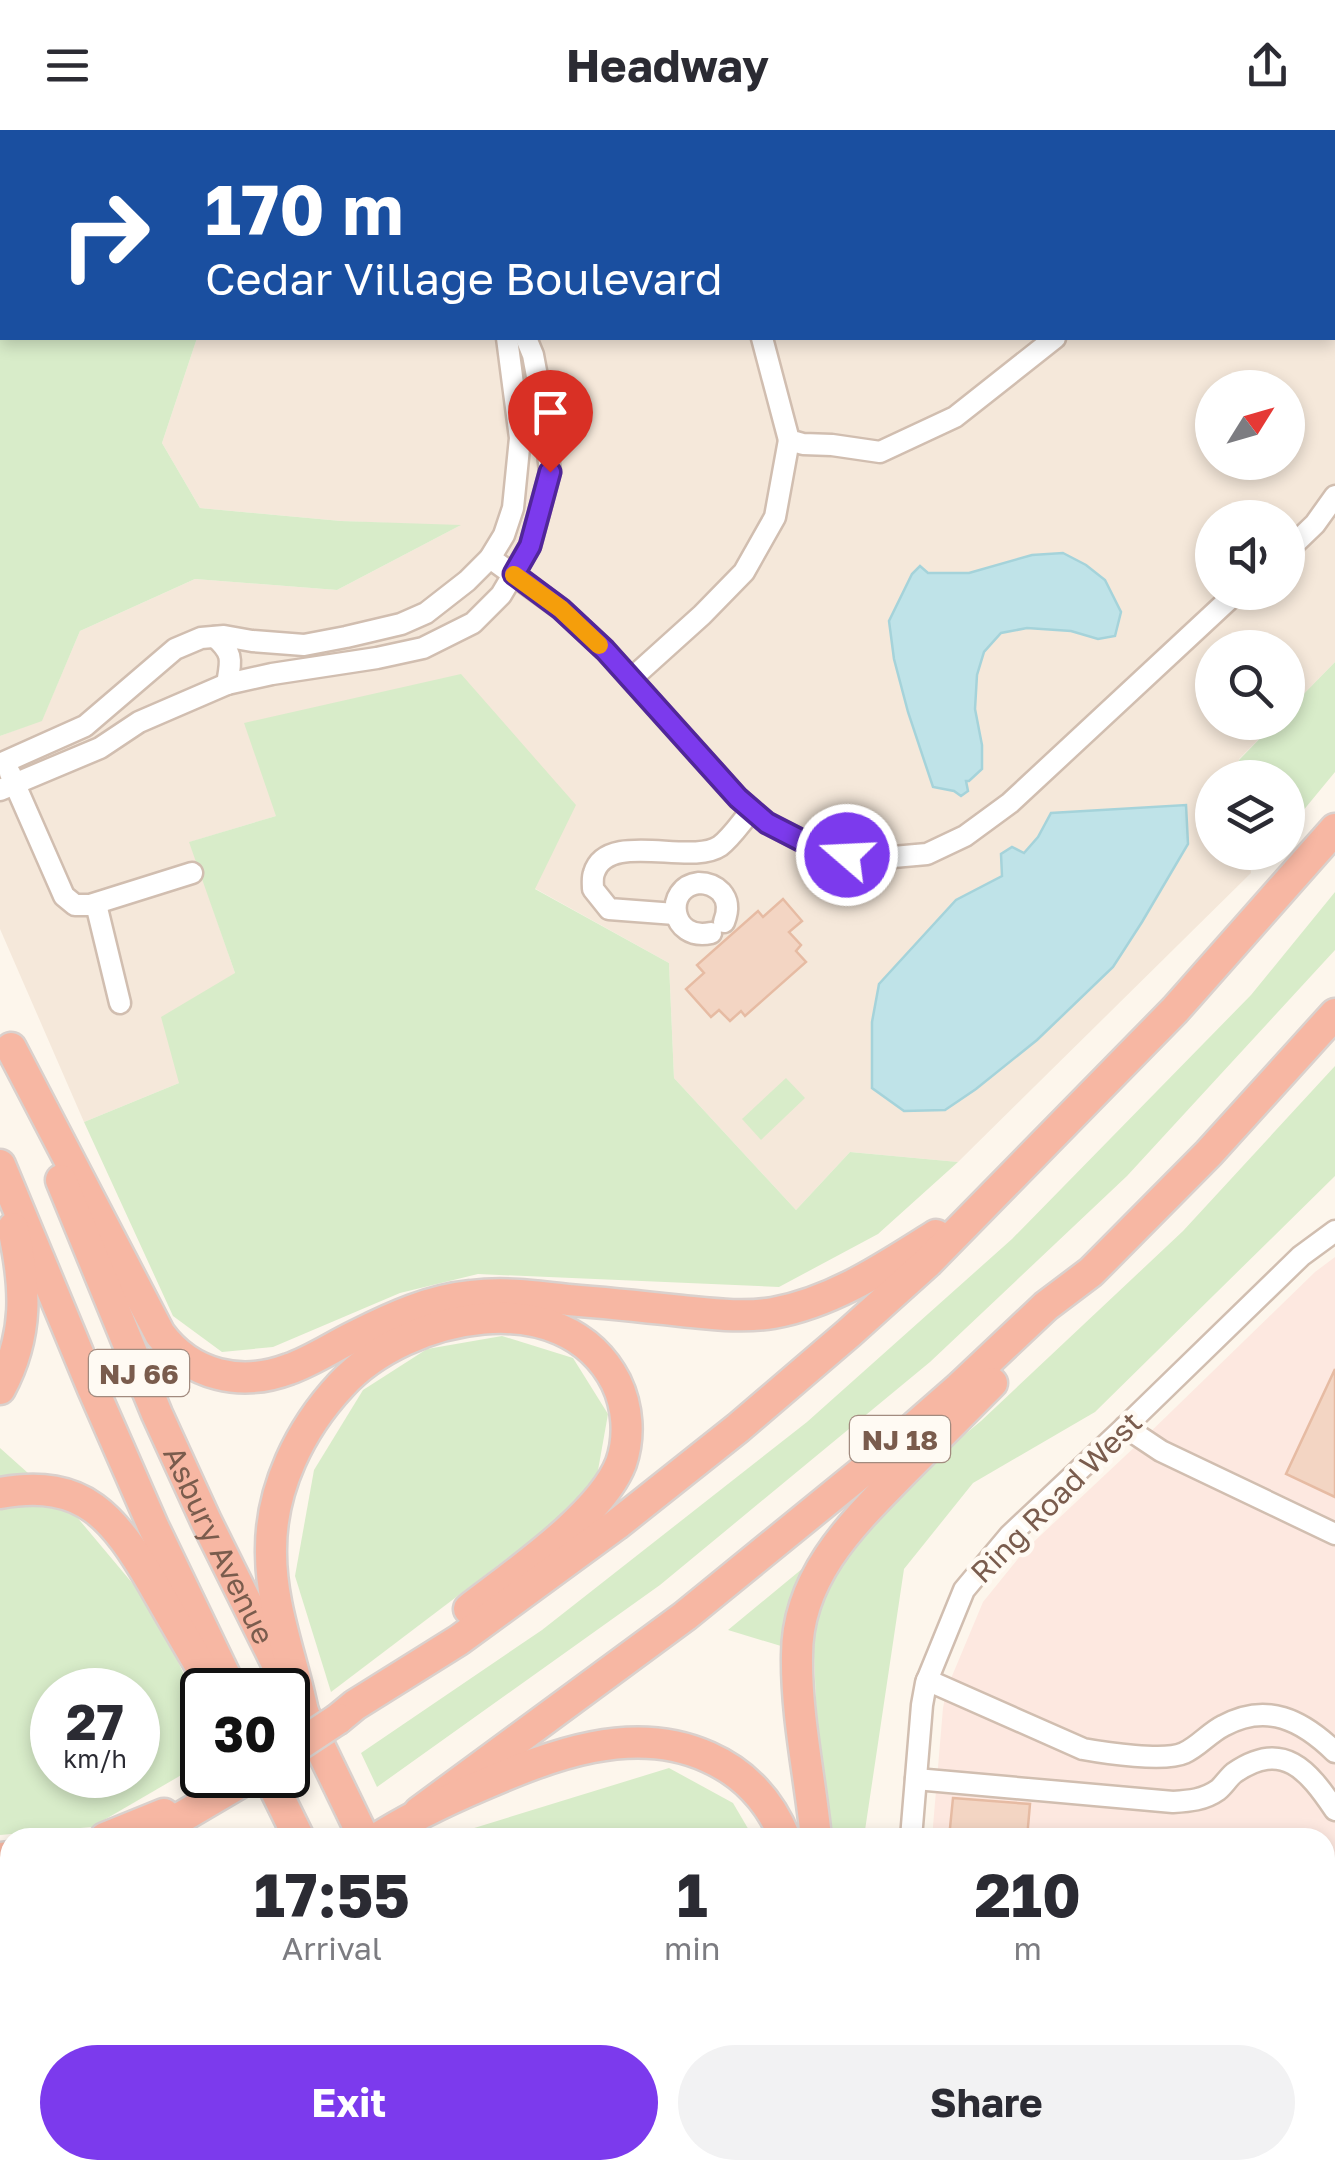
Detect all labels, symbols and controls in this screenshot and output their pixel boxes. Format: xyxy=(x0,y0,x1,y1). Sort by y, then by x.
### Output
icon: menu xyxy=(40,38,95,93)
text: Headway xyxy=(566,38,769,92)
icon: share xyxy=(1240,38,1295,93)
text: 170 m xyxy=(205,166,403,250)
icon: right xyxy=(40,170,170,300)
text: Cedar Village Boulevard xyxy=(205,251,723,305)
pin xyxy=(508,370,593,473)
north arrow xyxy=(1195,370,1305,480)
map controls xyxy=(1195,370,1305,870)
icon: arrive xyxy=(523,385,578,440)
button: sound xyxy=(1195,500,1305,610)
button: search xyxy=(1195,630,1305,740)
button: layers xyxy=(1195,760,1305,870)
position arrow xyxy=(795,803,899,907)
road number: NJ 66 xyxy=(89,1350,189,1396)
street label: Ring Road West xyxy=(963,1404,1149,1590)
road number: NJ 18 xyxy=(850,1416,950,1462)
street label: Asbury Avenue xyxy=(156,1441,282,1650)
speed limit sign: 30 xyxy=(180,1668,310,1798)
text: 27 xyxy=(66,1691,124,1751)
text: km/h xyxy=(63,1743,127,1774)
text: 17:55 xyxy=(254,1858,410,1930)
text: 1 xyxy=(677,1858,708,1930)
text: 210 xyxy=(974,1858,1081,1930)
text: Arrival xyxy=(282,1929,382,1967)
text: min xyxy=(664,1929,721,1967)
text: m xyxy=(1014,1929,1042,1967)
button: Exit xyxy=(40,2045,658,2160)
button: Share xyxy=(678,2045,1295,2160)

